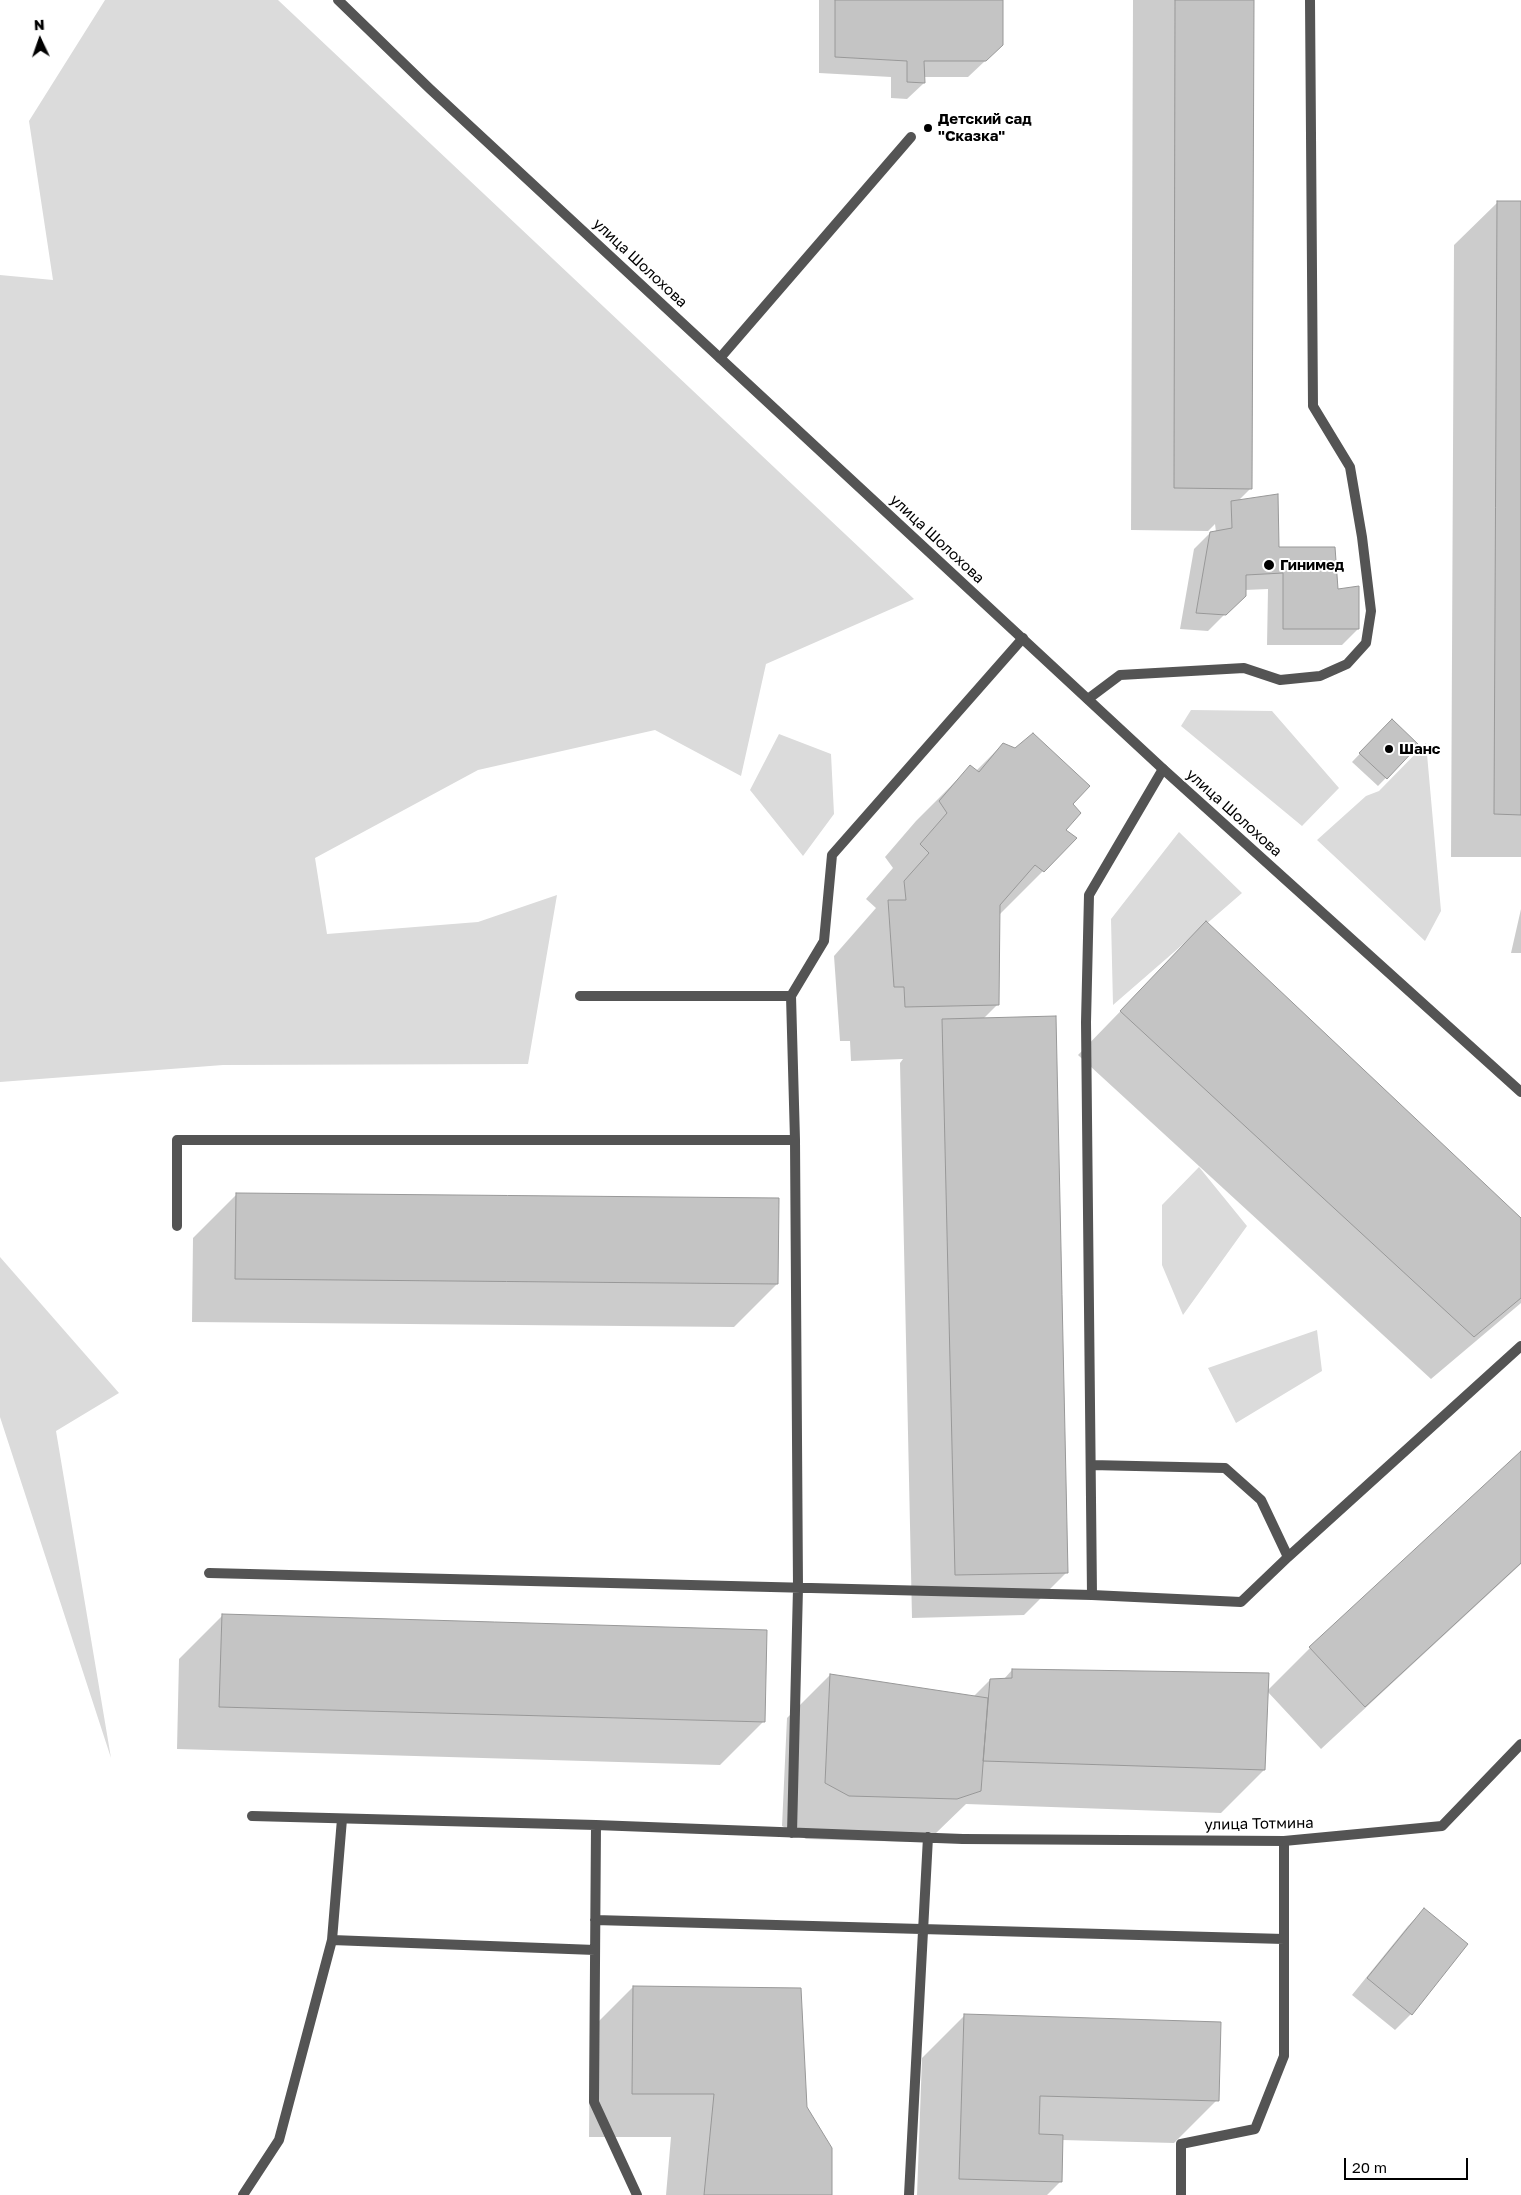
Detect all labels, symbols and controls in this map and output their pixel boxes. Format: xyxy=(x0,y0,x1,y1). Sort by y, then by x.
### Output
north arrow xyxy=(15,15,65,65)
text: N xyxy=(33,16,45,33)
place label: Детский сад "Сказка" xyxy=(938,110,1032,145)
marker: Детский сад "Сказка" xyxy=(922,122,934,134)
street label: улица Шолохова xyxy=(589,215,691,311)
street label: улица Шолохова xyxy=(886,491,988,587)
place label: Гинимед xyxy=(1280,556,1344,574)
marker: Гинимед xyxy=(1262,558,1276,572)
place label: Шанс xyxy=(1399,740,1440,758)
marker: Шанс xyxy=(1383,743,1395,755)
street label: улица Шолохова xyxy=(1182,765,1286,861)
street label: улица Тотмина xyxy=(1204,1814,1314,1834)
scale bar xyxy=(1346,2148,1470,2180)
text: 20 m xyxy=(1352,2158,1387,2176)

